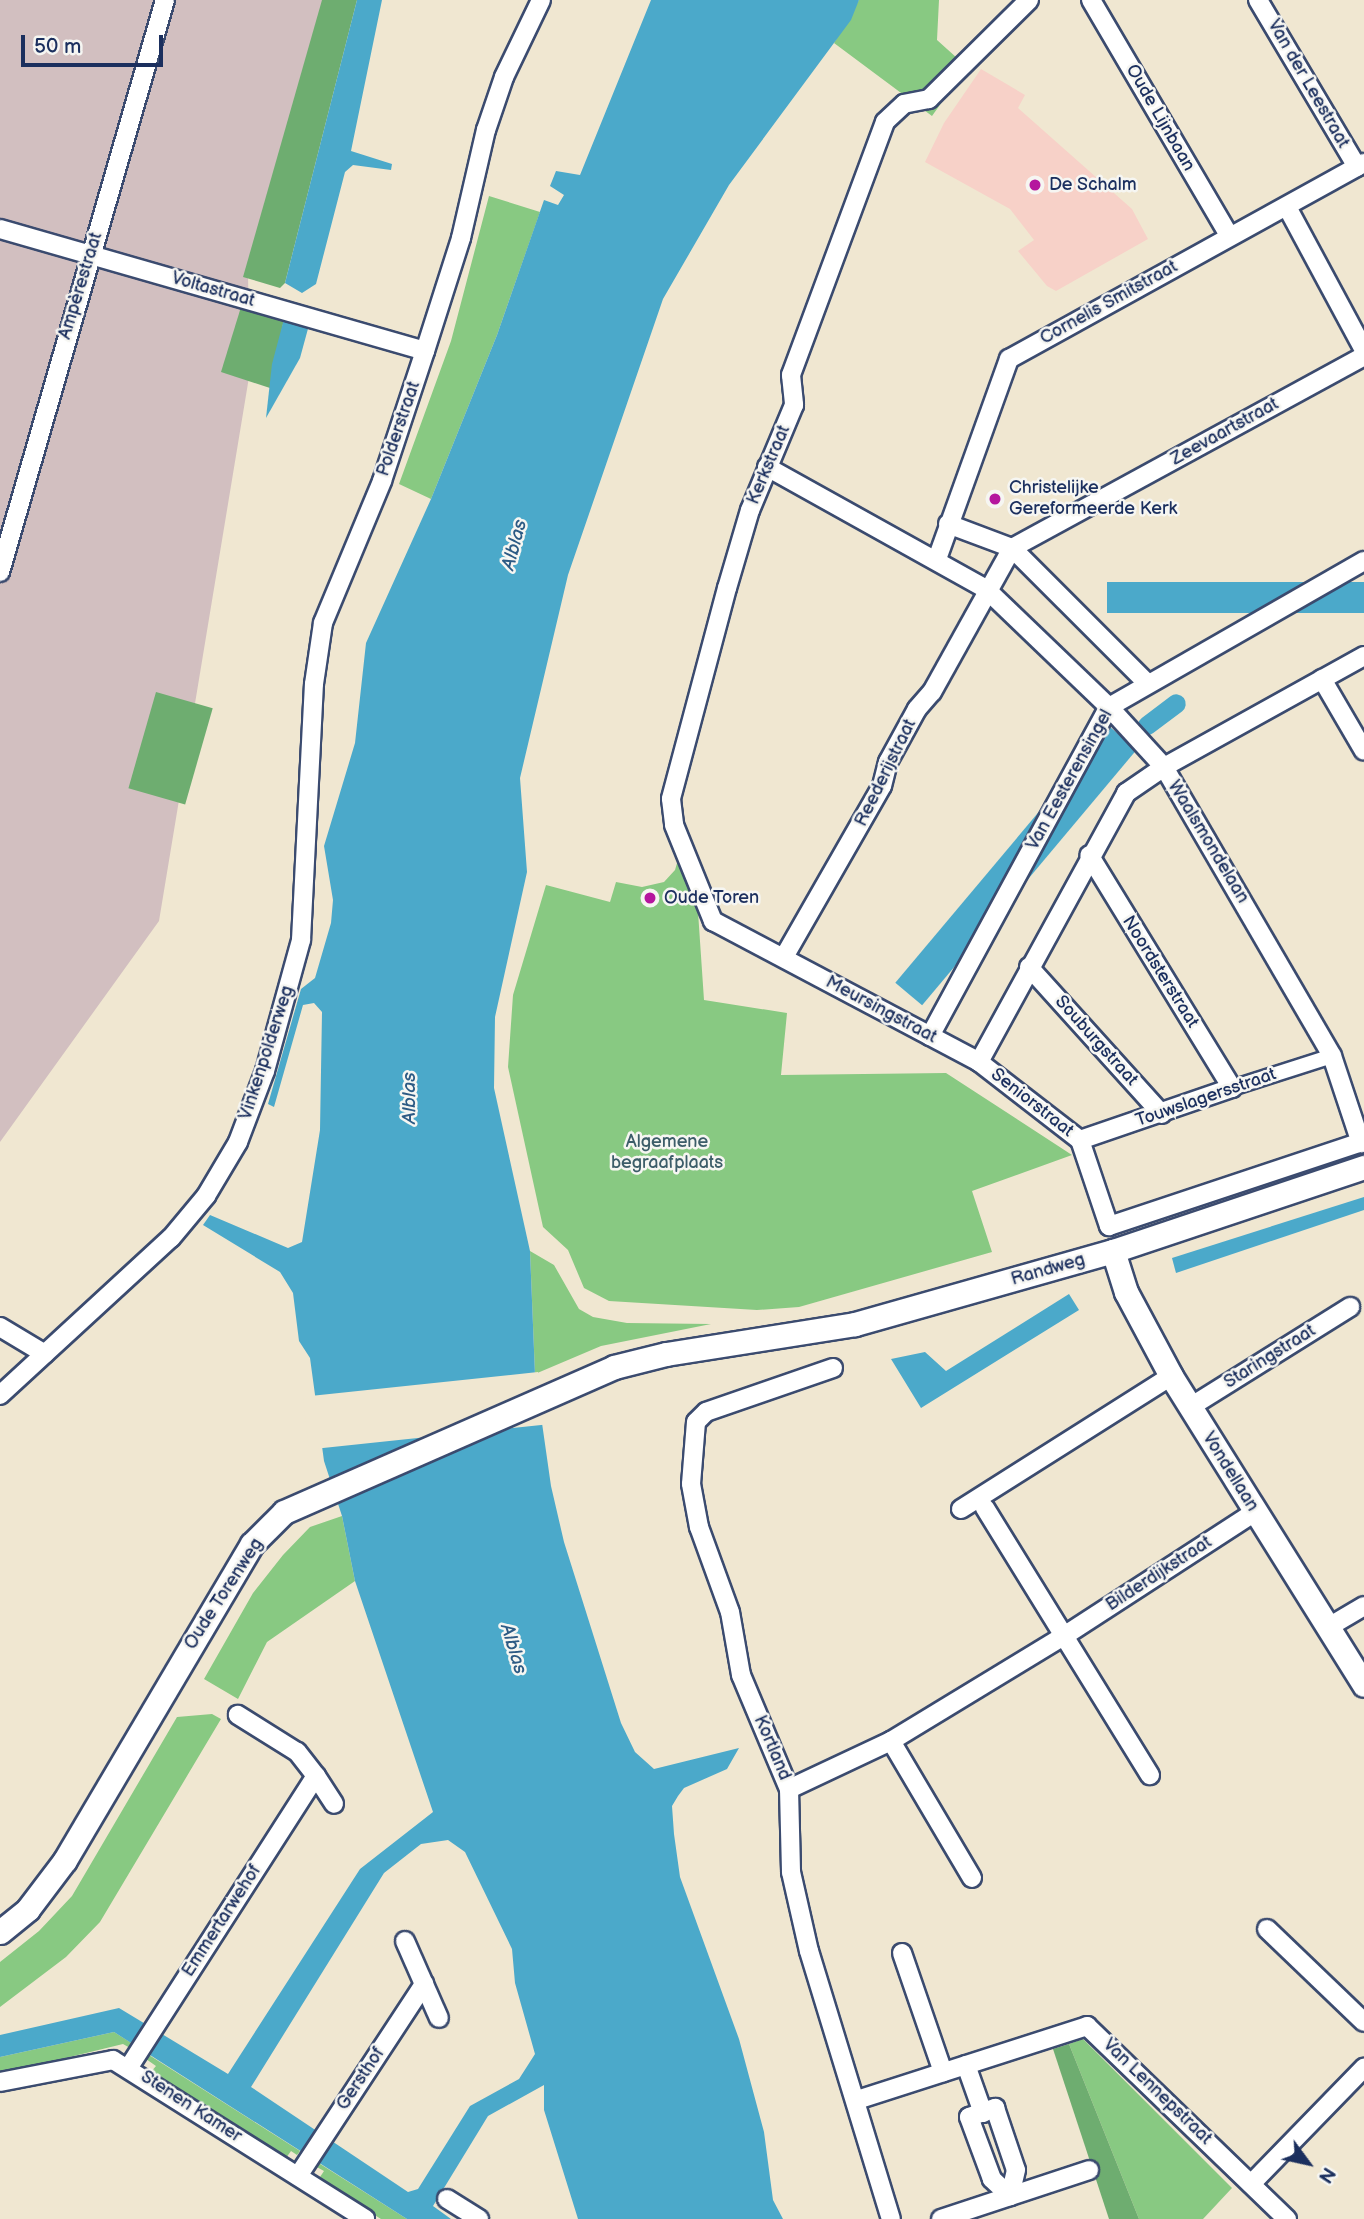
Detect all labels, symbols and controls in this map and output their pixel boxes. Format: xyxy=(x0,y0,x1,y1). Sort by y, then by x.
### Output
street label: Van der Leestraat xyxy=(1262,16,1354,152)
scale bar xyxy=(24,21,166,65)
text: 50 m xyxy=(34,34,81,59)
street label: Oude Lijnbaan xyxy=(1121,61,1199,175)
place label: De Schalm xyxy=(1049,174,1137,196)
marker: De Schalm xyxy=(1027,177,1043,193)
street label: Ampèrestraat xyxy=(55,230,107,342)
street label: Cornelis Smitstraat xyxy=(1036,256,1182,350)
street label: Voltastraat xyxy=(169,268,257,312)
street label: Polderstraat xyxy=(373,379,425,479)
street label: Zeevaartstraat xyxy=(1167,394,1283,470)
street label: Kerkstraat xyxy=(743,422,795,508)
place label: Christelijke Gereformeerde Kerk xyxy=(1009,478,1177,520)
marker: Christelijke Gereformeerde Kerk xyxy=(987,491,1003,507)
water label: Alblas xyxy=(497,517,533,573)
street label: Van Eesterensingel xyxy=(1022,706,1118,854)
street label: Reederijstraat xyxy=(851,716,921,830)
street label: Waalsmondelaan xyxy=(1163,777,1253,907)
place label: Oude Toren xyxy=(664,887,760,909)
marker: Oude Toren xyxy=(642,890,658,906)
street label: Noordsterstraat xyxy=(1117,912,1203,1032)
street label: Meursingstraat xyxy=(822,972,940,1048)
street label: Vinkenpolderweg xyxy=(235,983,299,1123)
street label: Souburgstraat xyxy=(1050,991,1142,1091)
street label: Seniorstraat xyxy=(986,1064,1078,1142)
street label: Touwslagersstraat xyxy=(1133,1064,1279,1132)
water label: Alblas xyxy=(399,1072,421,1124)
park label: Algemene begraafplaats xyxy=(611,1132,723,1174)
street label: Randweg xyxy=(1009,1249,1087,1291)
street label: Staringstraat xyxy=(1220,1320,1320,1394)
street label: Vondellaan xyxy=(1197,1428,1263,1516)
street label: Bilderdijkstraat xyxy=(1102,1532,1216,1616)
street label: Oude Torenweg xyxy=(180,1534,268,1654)
water label: Alblas xyxy=(495,1621,531,1677)
street label: Kortland xyxy=(749,1712,795,1784)
street label: Emmertarwehof xyxy=(178,1861,266,1981)
street label: Van Lennepstraat xyxy=(1098,2034,1216,2150)
street label: Gersthof xyxy=(332,2044,390,2114)
street label: Stenen Kamer xyxy=(136,2066,246,2148)
north arrow xyxy=(1273,2128,1343,2198)
text: N xyxy=(1312,2162,1340,2187)

